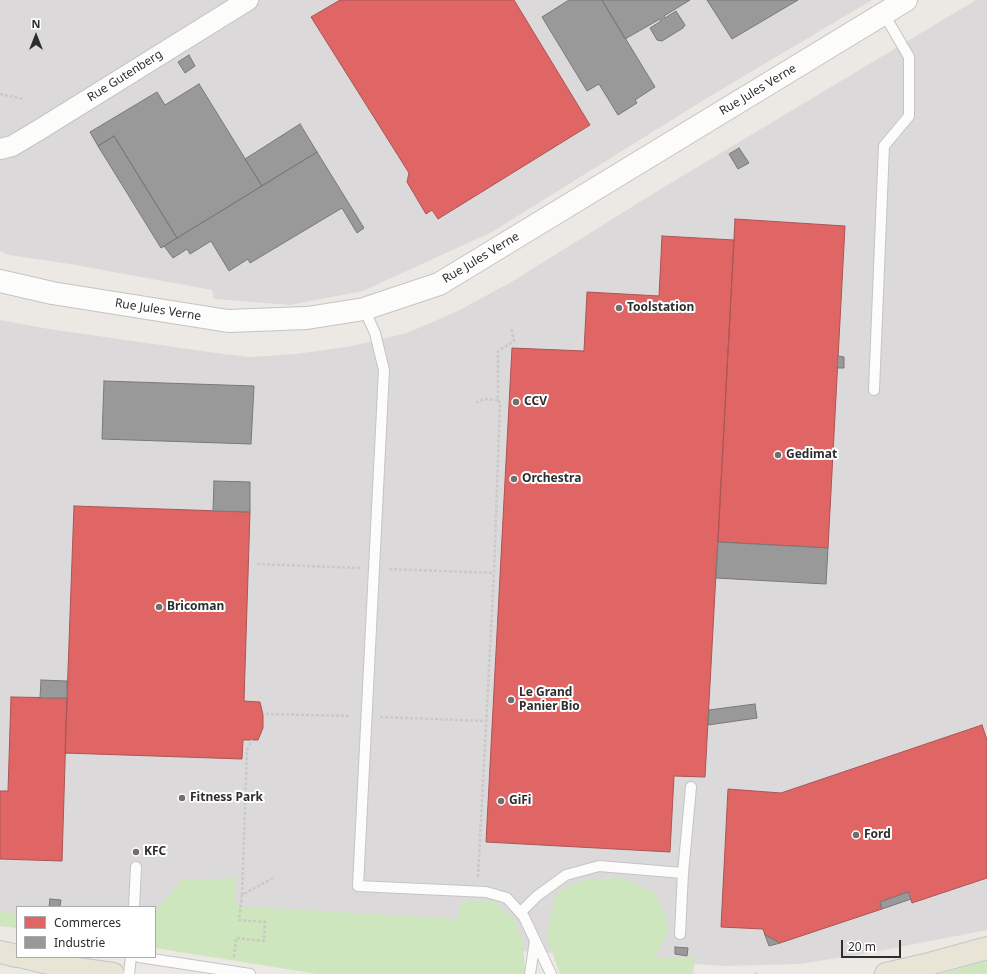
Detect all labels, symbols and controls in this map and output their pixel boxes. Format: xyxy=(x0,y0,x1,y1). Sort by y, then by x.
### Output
north arrow xyxy=(16,16,56,56)
text: N xyxy=(32,16,40,31)
street label: Rue Gutenberg xyxy=(85,47,165,105)
street label: Rue Jules Verne xyxy=(717,61,799,119)
street label: Rue Jules Verne xyxy=(440,229,522,287)
street label: Rue Jules Verne xyxy=(114,296,202,324)
place label: Toolstation xyxy=(627,301,694,315)
marker: Toolstation xyxy=(614,303,624,313)
place label: CCV xyxy=(524,395,547,409)
marker: CCV xyxy=(511,397,521,407)
place label: Gedimat xyxy=(786,448,837,462)
marker: Gedimat xyxy=(773,450,783,460)
place label: Orchestra xyxy=(522,472,581,486)
marker: Orchestra xyxy=(509,474,519,484)
place label: Bricoman xyxy=(167,600,224,614)
marker: Bricoman xyxy=(154,602,164,612)
place label: Le Grand Panier Bio xyxy=(519,686,580,714)
marker: Le Grand Panier Bio xyxy=(506,695,516,705)
place label: Fitness Park xyxy=(190,791,263,805)
marker: Fitness Park xyxy=(177,793,187,803)
place label: GiFi xyxy=(509,794,531,808)
marker: GiFi xyxy=(496,796,506,806)
place label: Ford xyxy=(864,828,891,842)
marker: Ford xyxy=(851,830,861,840)
place label: KFC xyxy=(144,845,166,859)
marker: KFC xyxy=(131,847,141,857)
legend xyxy=(16,906,156,958)
text: Commerces xyxy=(54,914,121,931)
scale bar xyxy=(843,932,903,958)
text: Industrie xyxy=(54,934,105,951)
text: 20 m xyxy=(848,938,876,955)

